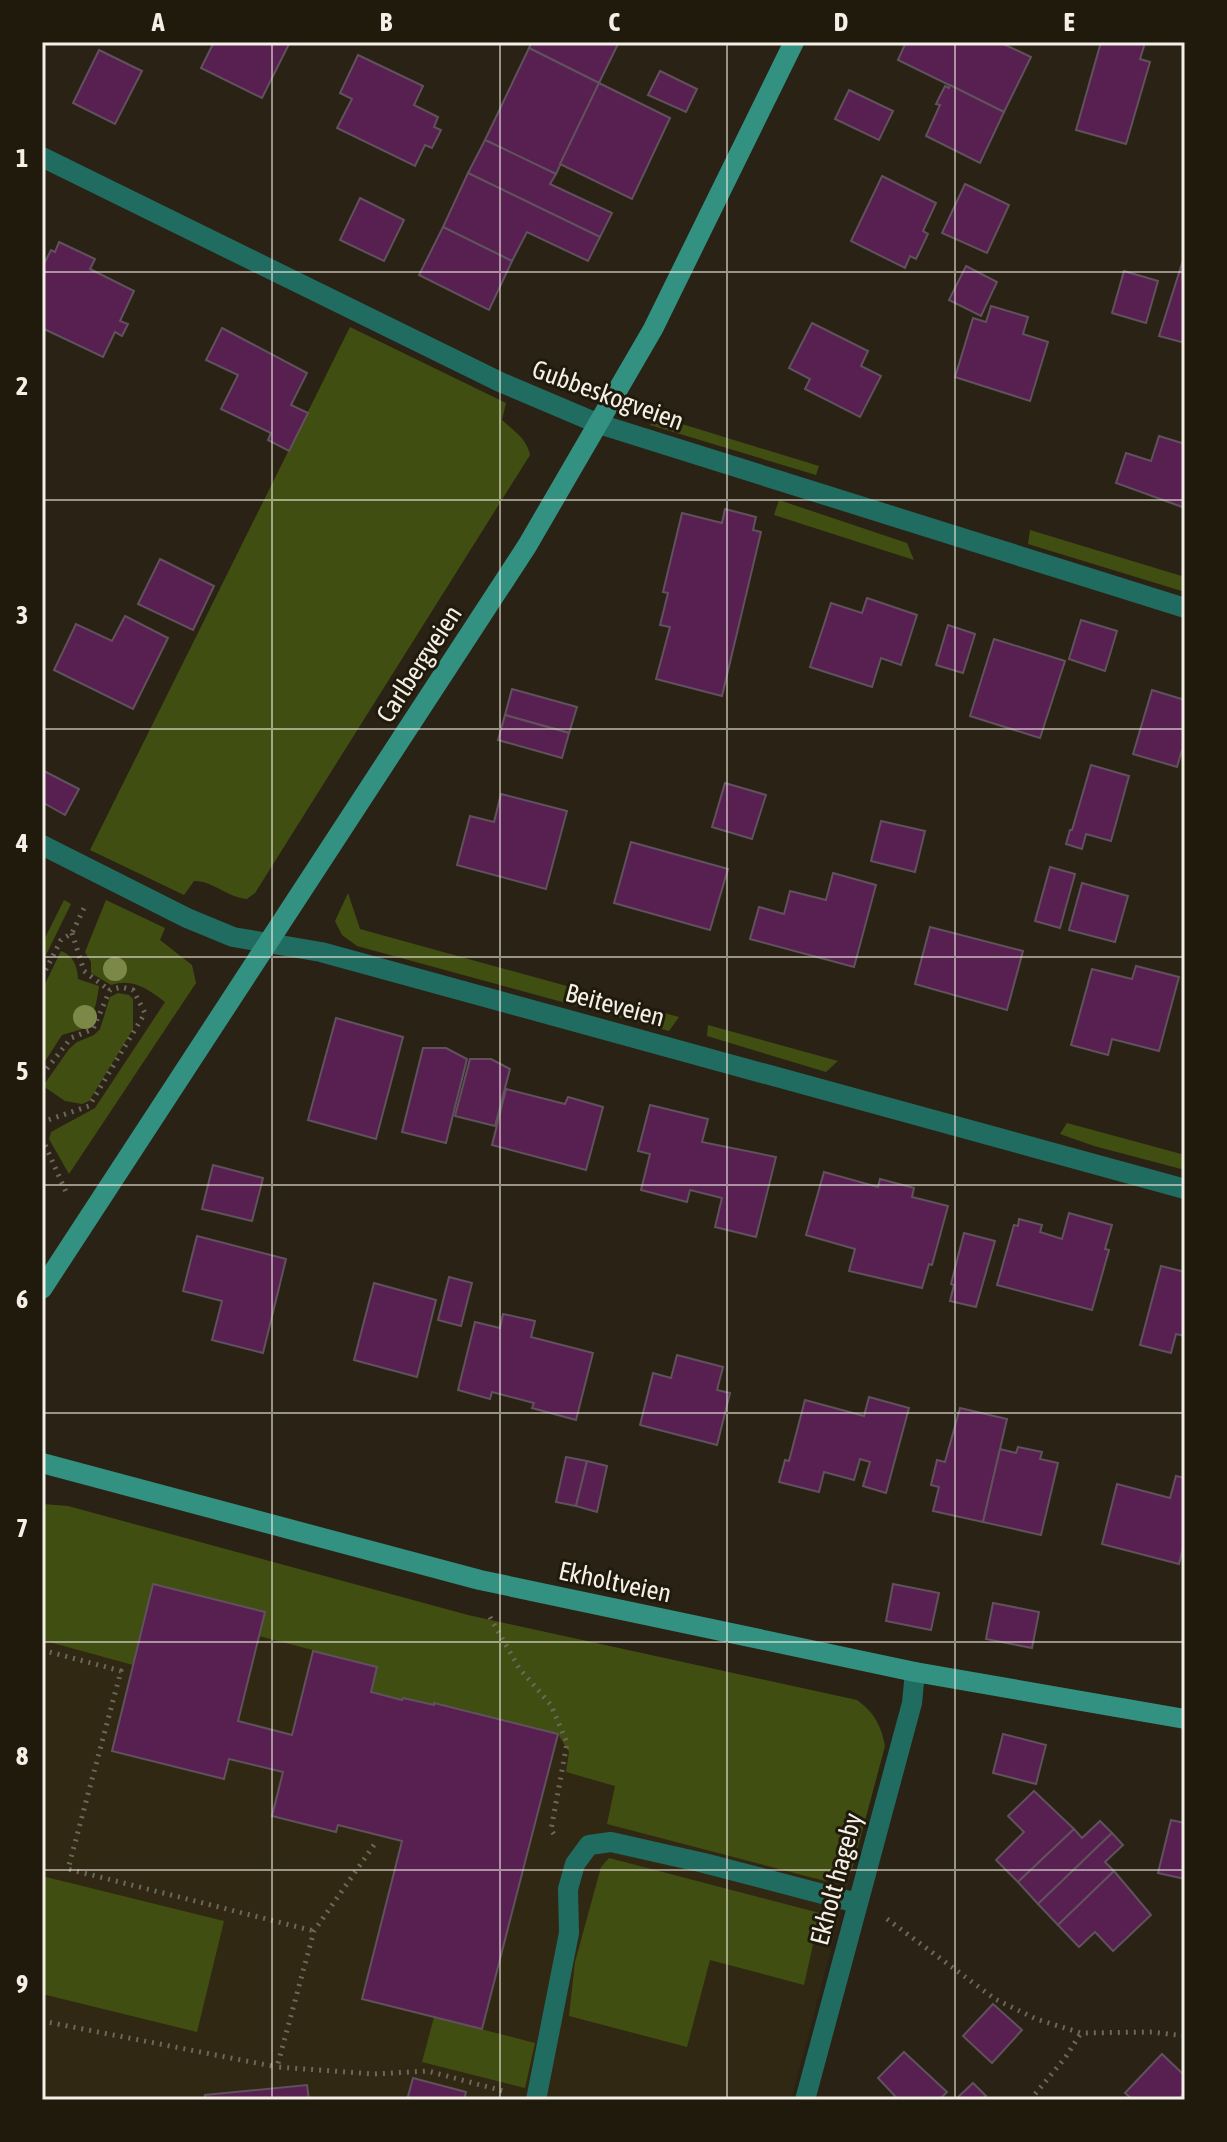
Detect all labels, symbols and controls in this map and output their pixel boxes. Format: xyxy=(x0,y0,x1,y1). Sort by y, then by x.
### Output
text: A xyxy=(151,7,165,37)
text: B xyxy=(380,7,393,37)
text: C xyxy=(608,7,620,37)
text: D xyxy=(834,7,848,37)
text: E xyxy=(1063,7,1075,37)
text: 1 xyxy=(16,143,28,173)
street label: Gubbeskogveien xyxy=(528,354,688,436)
text: 2 xyxy=(16,371,28,401)
text: 3 xyxy=(16,600,28,630)
street label: Carlbergveien xyxy=(370,600,468,728)
text: 4 xyxy=(15,828,28,858)
street label: Beiteveien xyxy=(562,977,668,1033)
text: 5 xyxy=(16,1056,28,1086)
text: 6 xyxy=(16,1284,28,1314)
text: 7 xyxy=(16,1513,28,1543)
street label: Ekholtveien xyxy=(556,1555,674,1609)
text: 8 xyxy=(16,1741,28,1771)
street label: Ekholt hageby xyxy=(804,1810,868,1948)
text: 9 xyxy=(16,1969,28,1999)

